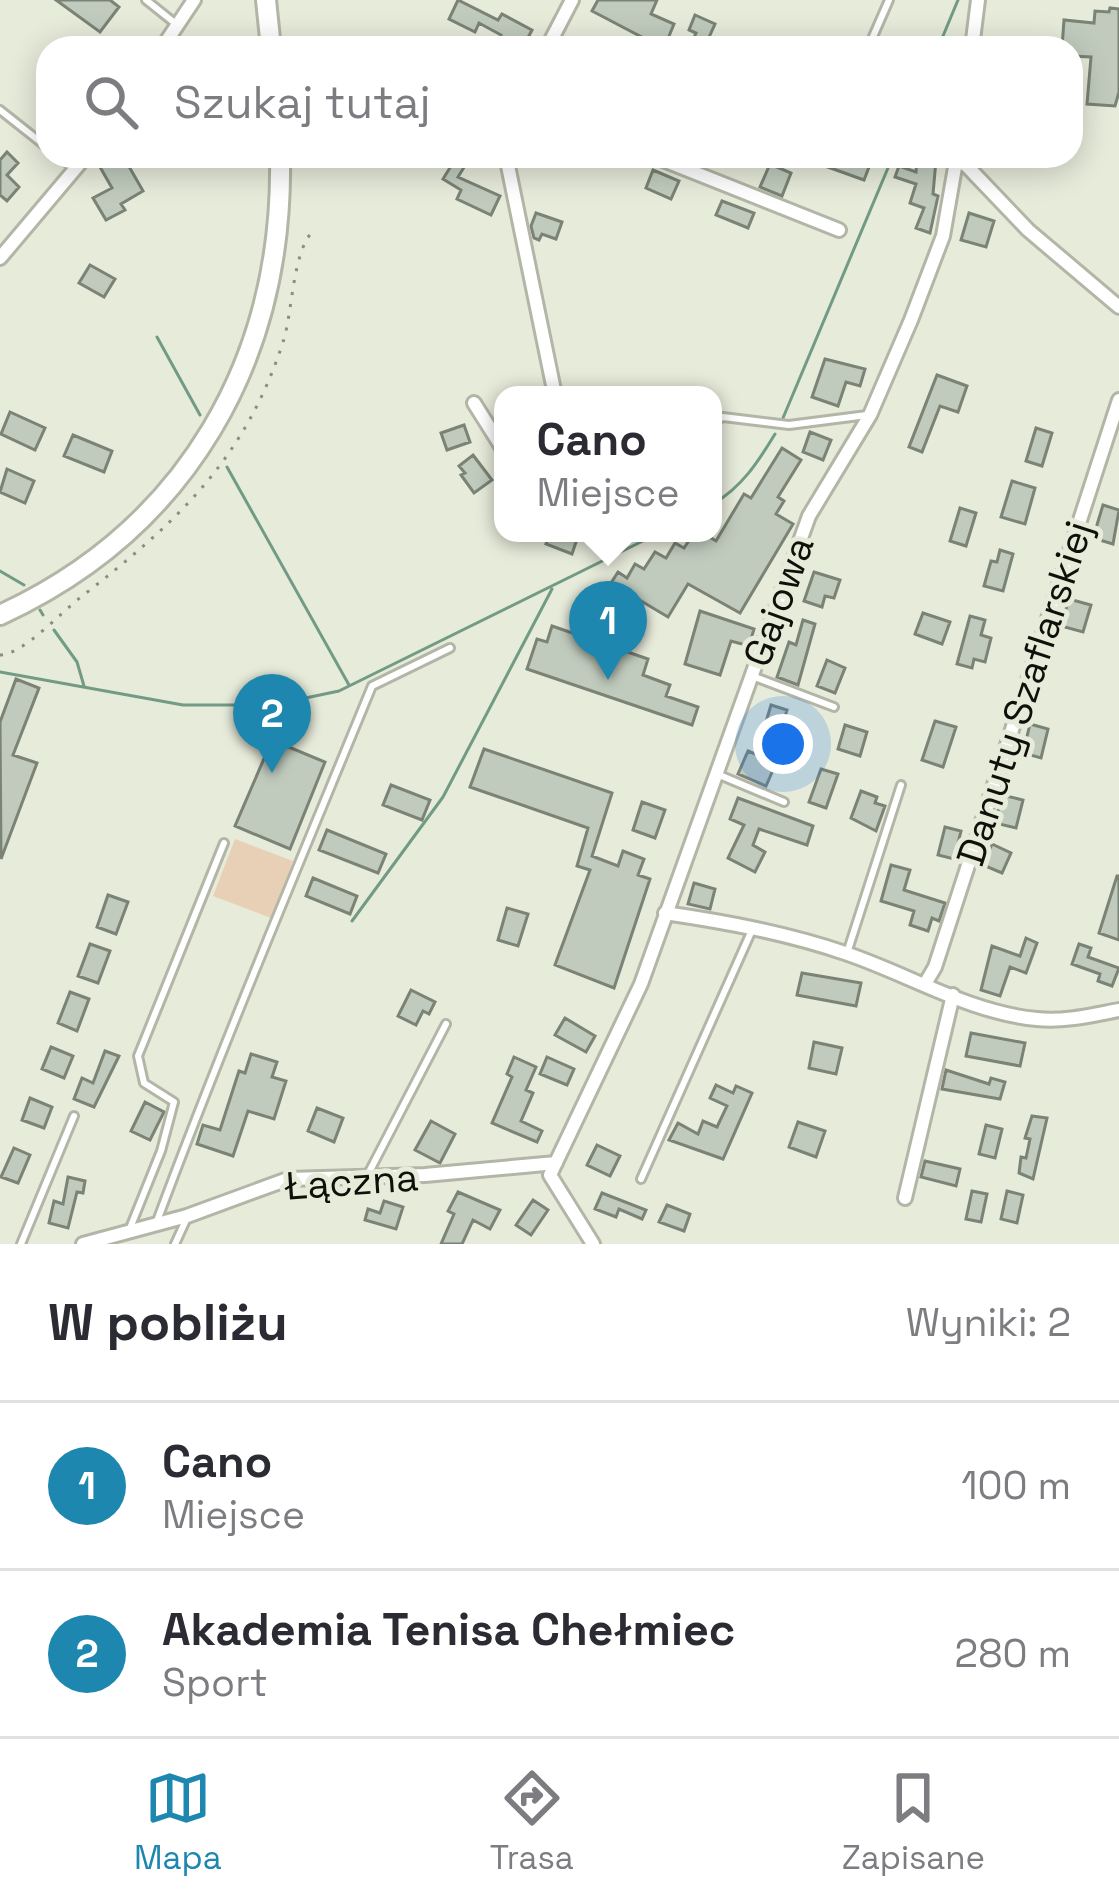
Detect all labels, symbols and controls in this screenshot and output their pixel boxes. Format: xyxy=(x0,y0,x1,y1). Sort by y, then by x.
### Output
search box xyxy=(36,36,1083,168)
icon: search xyxy=(78,69,144,135)
text: Szukaj tutaj xyxy=(174,74,431,131)
popup xyxy=(494,386,722,542)
text: Cano xyxy=(537,411,647,468)
text: Miejsce xyxy=(537,468,679,517)
street label: Danuty Szaflarskiej xyxy=(946,515,1103,872)
street label: Gajowa xyxy=(732,529,825,673)
pin: 1 xyxy=(569,581,647,680)
pin: 2 xyxy=(233,674,311,773)
your location xyxy=(753,714,813,774)
street label: Łączna xyxy=(282,1152,420,1211)
text: W pobliżu xyxy=(48,1290,288,1355)
text: Wyniki: 2 xyxy=(906,1298,1071,1347)
text: Cano xyxy=(162,1433,272,1490)
text: 1 xyxy=(78,1461,96,1510)
text: 100 m xyxy=(961,1461,1071,1510)
text: Miejsce xyxy=(162,1490,305,1539)
text: Akademia Tenisa Chełmiec xyxy=(162,1601,735,1658)
text: 2 xyxy=(75,1629,99,1678)
text: 280 m xyxy=(955,1629,1071,1678)
text: Sport xyxy=(162,1658,268,1707)
tab: Mapa xyxy=(134,1765,222,1879)
tab: Trasa xyxy=(490,1765,574,1879)
tab: Zapisane xyxy=(842,1765,985,1879)

